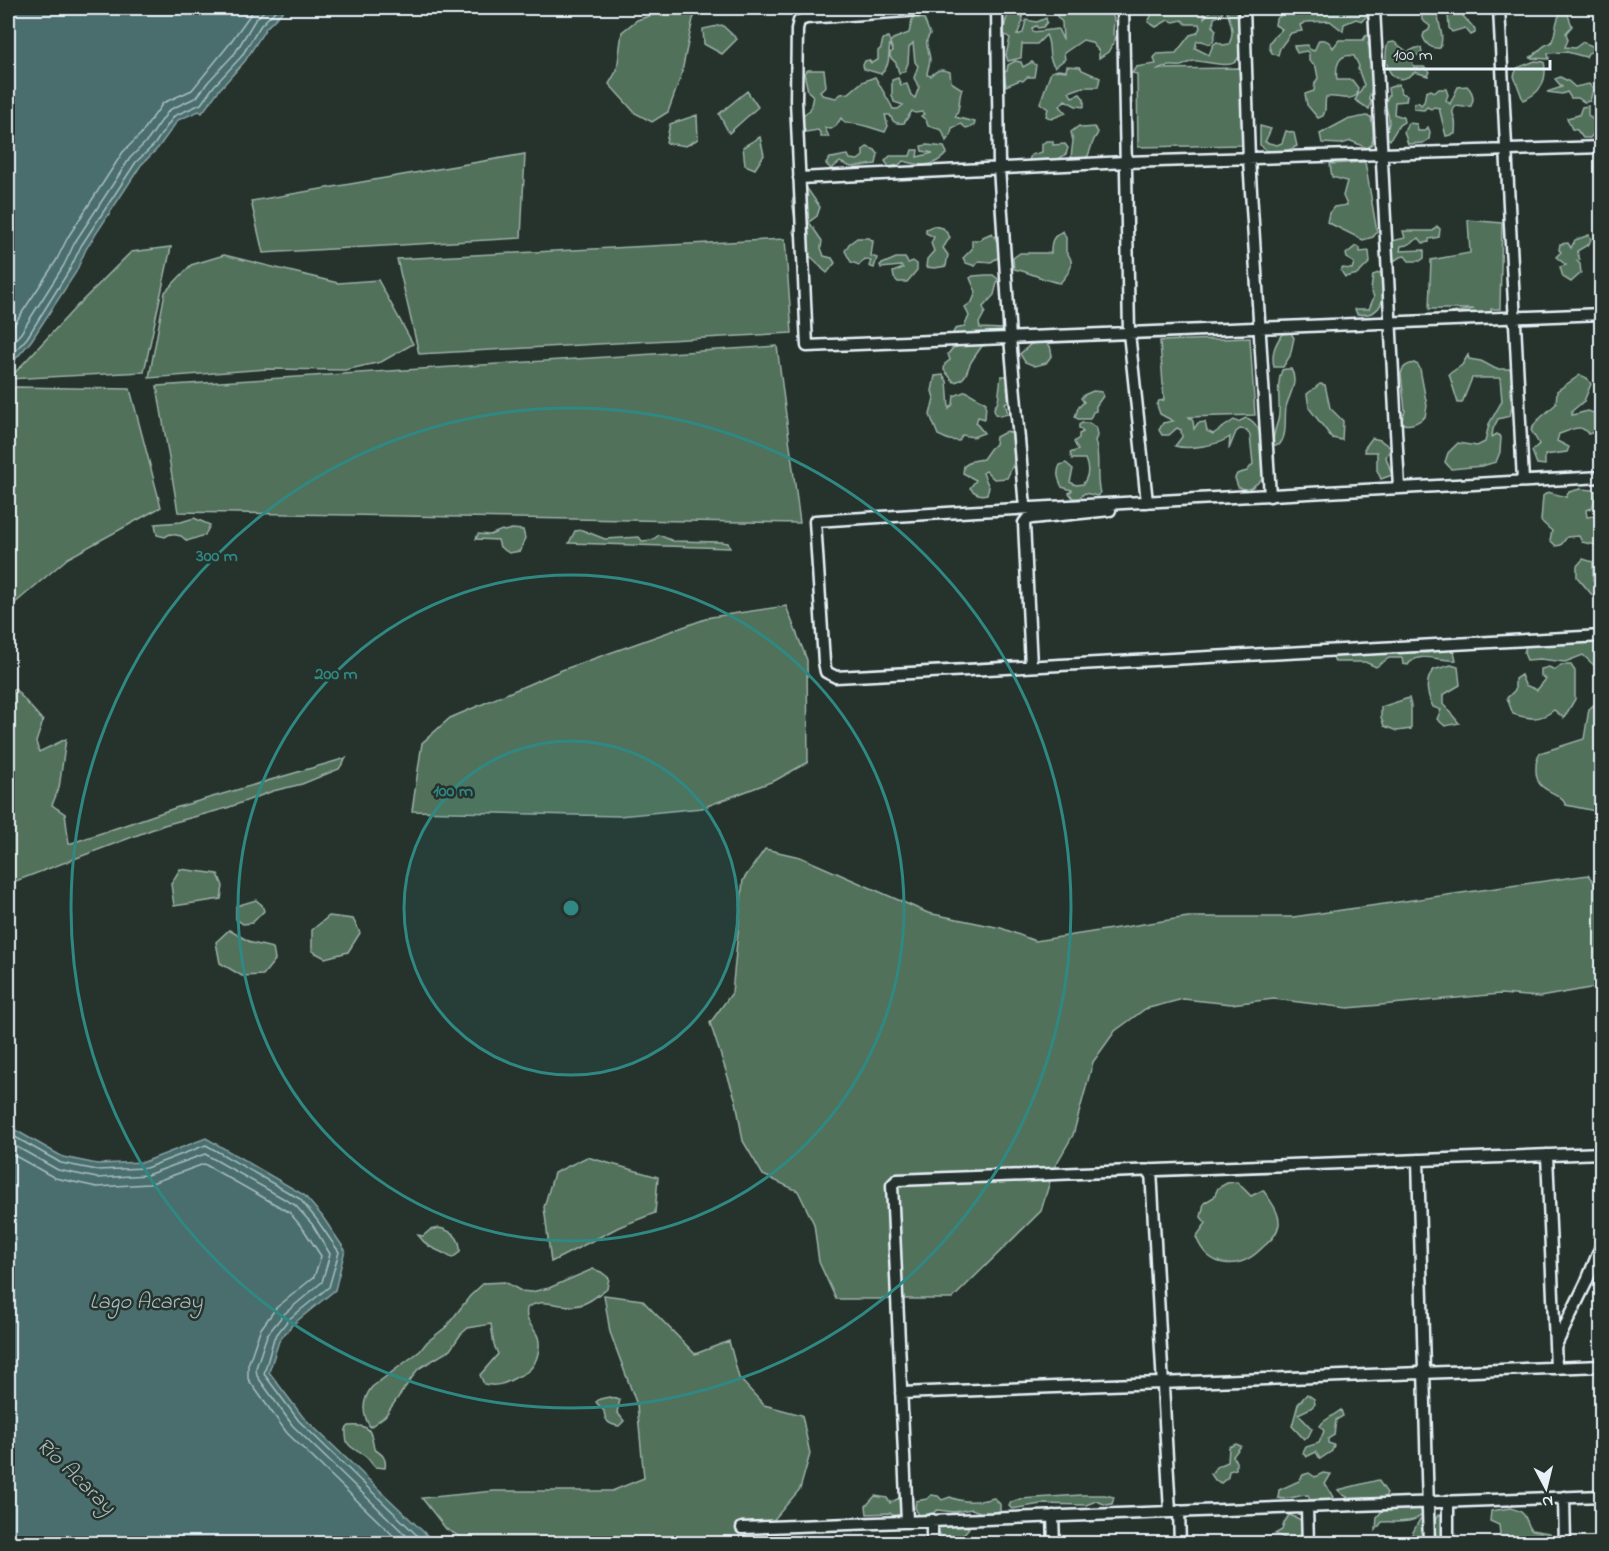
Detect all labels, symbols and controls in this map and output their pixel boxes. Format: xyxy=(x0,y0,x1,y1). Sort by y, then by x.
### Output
scale bar xyxy=(1384,33,1550,71)
text: 100 m xyxy=(1393,43,1433,69)
text: 300 m xyxy=(195,544,238,570)
text: 200 m xyxy=(314,662,358,688)
text: 100 m xyxy=(433,779,473,805)
centre of rings xyxy=(561,898,581,918)
water label: Lago Acaray xyxy=(90,1287,203,1319)
water label: Río Acaray xyxy=(28,1431,122,1523)
north arrow xyxy=(1516,1458,1576,1518)
text: N xyxy=(1541,1488,1554,1513)

